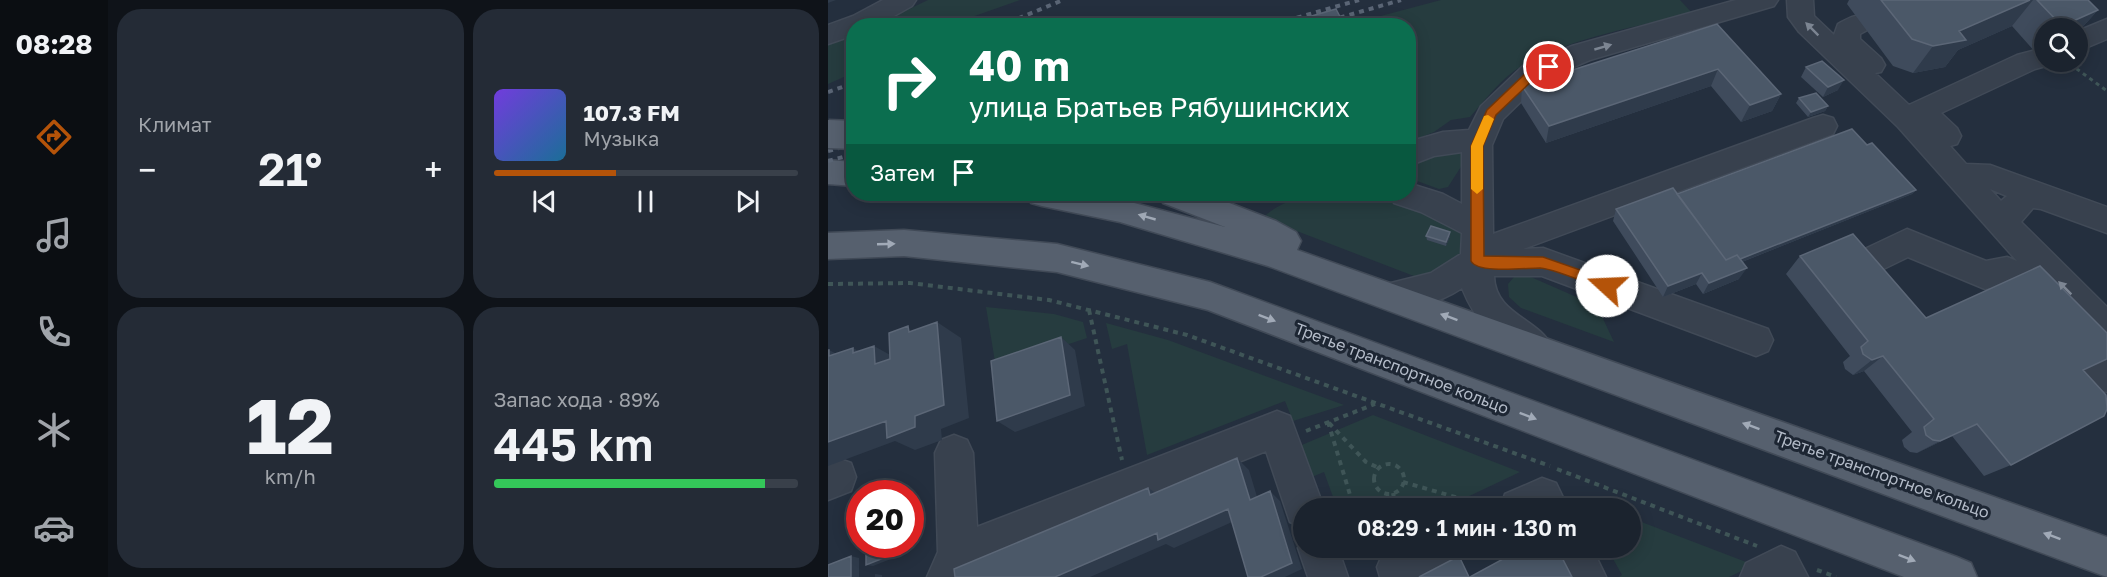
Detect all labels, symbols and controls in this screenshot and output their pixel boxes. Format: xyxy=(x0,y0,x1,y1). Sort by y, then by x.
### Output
map controls xyxy=(2034,18,2088,72)
button: search xyxy=(2034,18,2088,72)
one-way arrow xyxy=(1805,22,1819,36)
text: 08:28 xyxy=(15,28,93,60)
text: 40 m xyxy=(969,40,1070,90)
pin xyxy=(1523,41,1574,92)
icon: right xyxy=(870,42,948,120)
one-way arrow xyxy=(1594,42,1612,51)
icon: arrive xyxy=(1532,50,1565,83)
text: улица Братьев Рябушинских xyxy=(969,91,1350,123)
text: 107.3 FM xyxy=(584,99,680,126)
text: Климат xyxy=(138,112,212,136)
icon: directions xyxy=(33,116,75,158)
text: Музыка xyxy=(584,126,659,150)
text: 21° xyxy=(258,142,322,196)
text: − xyxy=(138,150,156,189)
text: + xyxy=(424,150,442,189)
icon: arrive xyxy=(947,156,980,189)
text: Затем xyxy=(870,159,935,186)
icon: previous xyxy=(528,185,561,218)
icon: pause xyxy=(629,185,662,218)
icon: next xyxy=(731,185,764,218)
one-way arrow xyxy=(1138,212,1156,222)
icon: music xyxy=(33,214,75,256)
one-way arrow xyxy=(877,239,896,248)
position arrow xyxy=(1575,254,1639,318)
one-way arrow xyxy=(1071,259,1089,269)
one-way arrow xyxy=(2059,281,2073,295)
icon: phone xyxy=(33,311,75,353)
one-way arrow xyxy=(1440,311,1458,321)
one-way arrow xyxy=(1258,313,1276,323)
street label: Третье транспортное кольцо xyxy=(1292,318,1512,418)
text: 12 xyxy=(246,378,334,471)
text: Запас хода · 89% xyxy=(494,387,660,411)
icon: climate xyxy=(33,409,75,451)
one-way arrow xyxy=(1519,411,1537,421)
text: 445 km xyxy=(494,417,653,471)
one-way arrow xyxy=(1741,421,1759,431)
street label: Третье транспортное кольцо xyxy=(1772,426,1992,522)
text: km/h xyxy=(265,464,316,488)
speed limit sign: 20 xyxy=(846,480,924,558)
icon: car xyxy=(33,507,75,549)
text: 08:29 · 1 мин · 130 m xyxy=(1357,514,1577,541)
one-way arrow xyxy=(2043,531,2061,541)
one-way arrow xyxy=(1898,553,1916,563)

